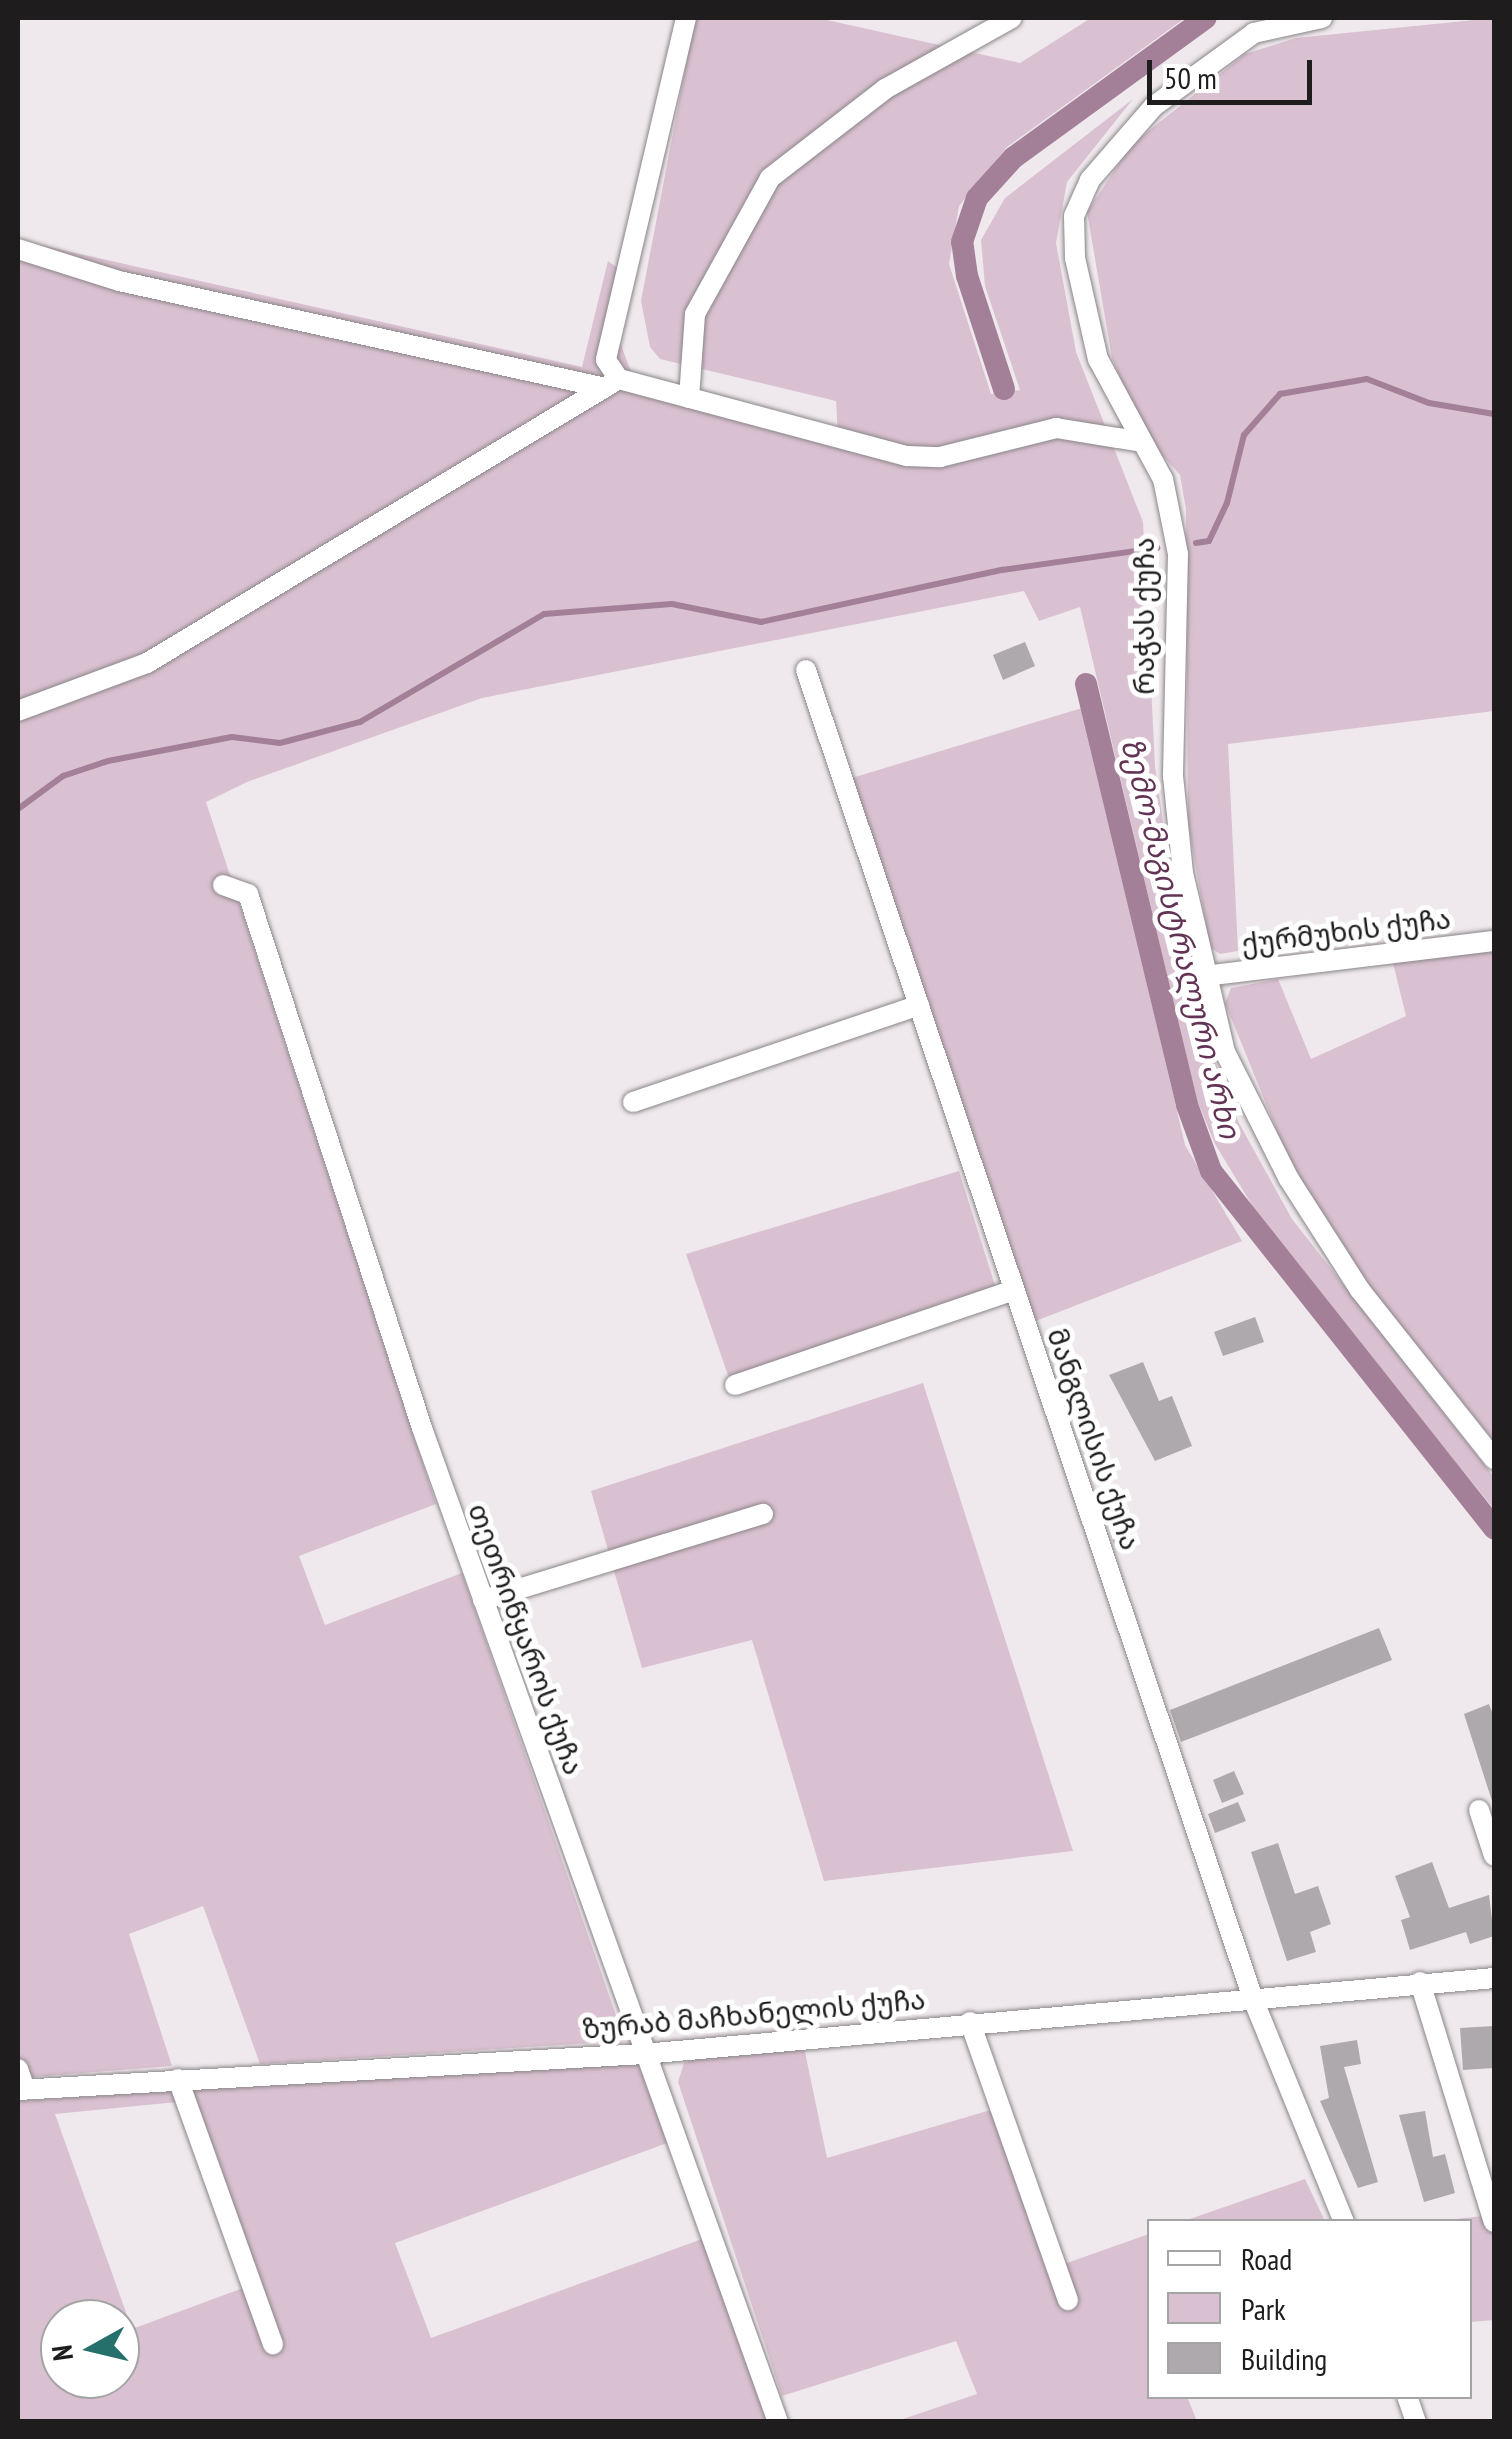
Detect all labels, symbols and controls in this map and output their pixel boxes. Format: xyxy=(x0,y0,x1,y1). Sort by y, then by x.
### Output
scale bar xyxy=(1152,40,1317,102)
text: 50 m xyxy=(1164,58,1217,97)
street label: რაჭას ქუჩა xyxy=(1127,537,1161,695)
water label: ზემო-მაგისტრალური არხი xyxy=(1114,734,1248,1142)
street label: ქურმუხის ქუჩა xyxy=(1239,901,1453,961)
street label: მანგლისის ქუჩა xyxy=(1040,1324,1148,1554)
street label: თეთრიწყაროს ქუჩა xyxy=(461,1499,591,1779)
street label: ზურაბ მაჩხანელის ქუჩა xyxy=(581,1982,927,2046)
legend xyxy=(1147,2219,1472,2399)
text: Road xyxy=(1241,2239,1292,2278)
text: Park xyxy=(1241,2289,1286,2328)
north arrow xyxy=(40,2299,140,2399)
text: Building xyxy=(1241,2339,1327,2378)
text: N xyxy=(42,2343,81,2363)

